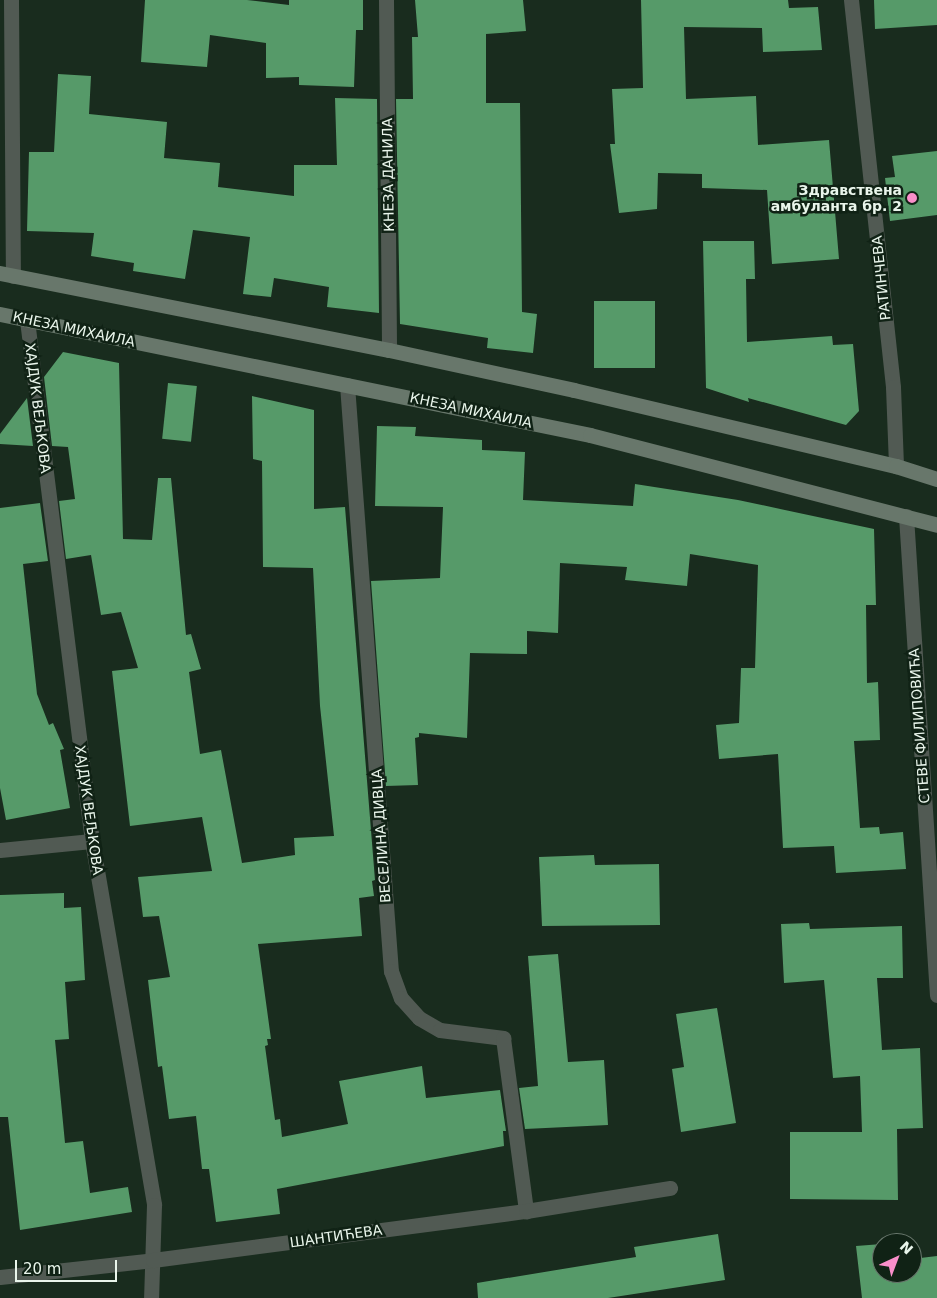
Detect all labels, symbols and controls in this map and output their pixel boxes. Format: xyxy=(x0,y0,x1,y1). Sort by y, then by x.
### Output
street label: КНЕЗА ДАНИЛА xyxy=(379,118,397,232)
place label: Здравствена амбуланта бр. 2 xyxy=(771,182,902,214)
marker: Здравствена амбуланта бр. 2 xyxy=(906,192,918,204)
street label: РАТИНЧЕВА xyxy=(868,235,894,321)
street label: КНЕЗА МИХАИЛА xyxy=(11,308,137,350)
street label: ХАЈДУК ВЕЉКОВА xyxy=(22,342,54,474)
street label: КНЕЗА МИХАИЛА xyxy=(408,389,534,431)
street label: СТЕВЕ ФИЛИПОВИЋА xyxy=(905,648,933,804)
street label: ХАЈДУК ВЕЉКОВА xyxy=(72,744,106,876)
street label: ВЕСЕЛИНА ДИВЦА xyxy=(368,769,394,903)
street label: ШАНТИЋЕВА xyxy=(289,1221,383,1251)
north arrow xyxy=(872,1233,922,1283)
text: N xyxy=(897,1238,916,1258)
scale bar xyxy=(18,1250,120,1282)
text: 20 m xyxy=(23,1260,61,1278)

